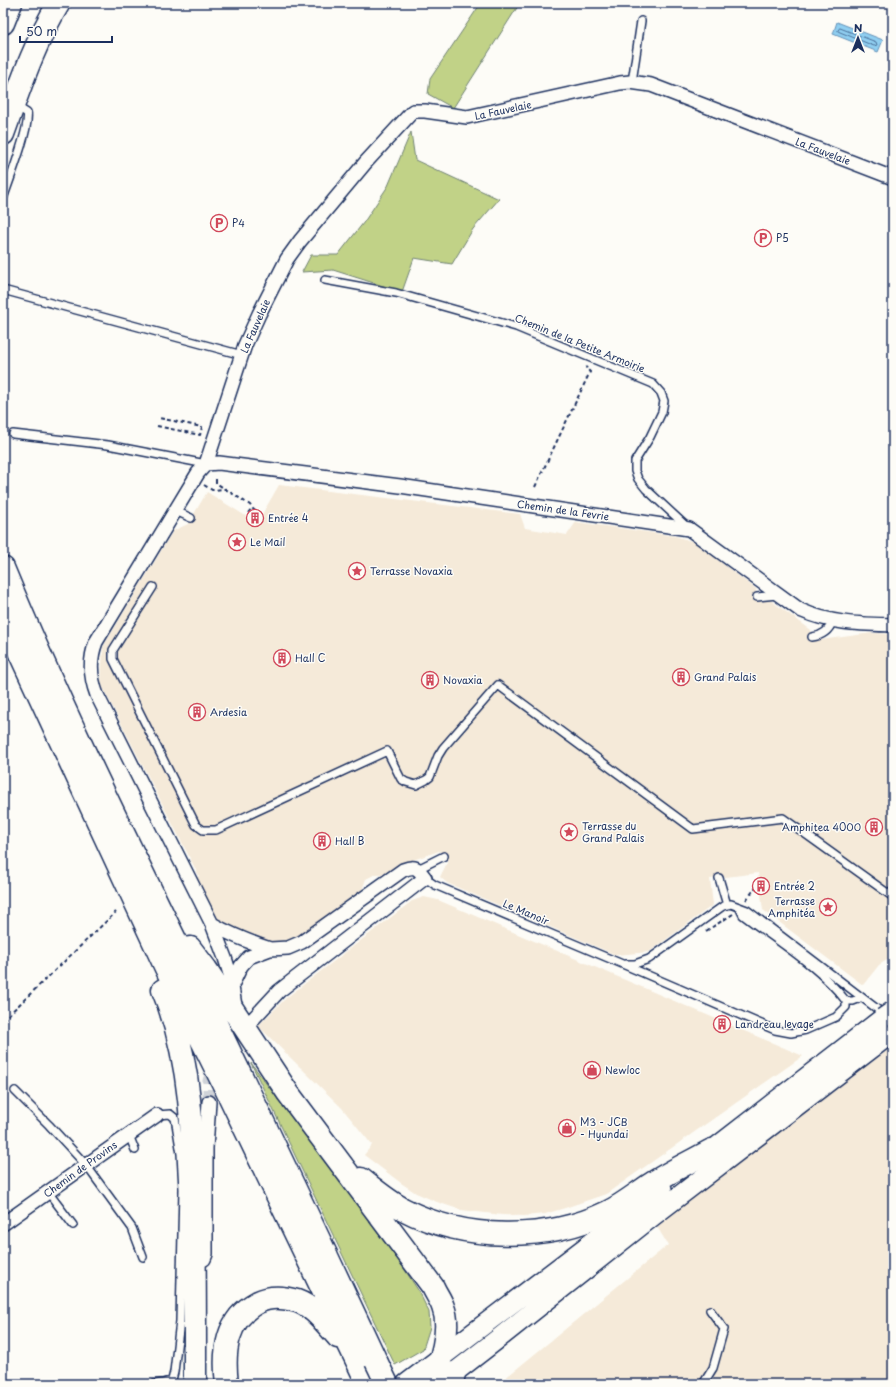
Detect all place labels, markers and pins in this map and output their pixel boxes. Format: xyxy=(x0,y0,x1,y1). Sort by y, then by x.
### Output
parking icon: P4 xyxy=(209,213,229,233)
place label: P4 xyxy=(232,215,245,230)
parking icon: P5 xyxy=(753,228,773,248)
place label: P5 xyxy=(776,230,789,245)
building icon: Entrée 4 xyxy=(245,508,265,528)
place label: Entrée 4 xyxy=(268,510,309,525)
place icon: Le Mail xyxy=(227,532,247,552)
place label: Le Mail xyxy=(250,534,285,549)
place icon: Terrasse Novaxia xyxy=(347,561,367,581)
place label: Terrasse Novaxia xyxy=(370,563,454,578)
building icon: Hall C xyxy=(272,648,292,668)
place label: Hall C xyxy=(295,650,326,665)
building icon: Grand Palais xyxy=(671,667,691,687)
place label: Grand Palais xyxy=(694,669,757,684)
building icon: Novaxia xyxy=(420,670,440,690)
place label: Novaxia xyxy=(443,672,483,687)
building icon: Ardesia xyxy=(187,702,207,722)
place label: Ardesia xyxy=(210,704,248,719)
building icon: Amphitea 4000 xyxy=(864,817,884,837)
place label: Terrasse du Grand Palais xyxy=(582,818,645,845)
place label: Amphitea 4000 xyxy=(782,819,861,834)
place icon: Terrasse du Grand Palais xyxy=(559,822,579,842)
building icon: Hall B xyxy=(312,831,332,851)
place label: Hall B xyxy=(335,833,365,848)
building icon: Entrée 2 xyxy=(751,876,771,896)
place label: Entrée 2 xyxy=(774,878,815,893)
place label: Terrasse Amphitéa xyxy=(768,893,816,920)
place icon: Terrasse Amphitéa xyxy=(818,897,838,917)
building icon: Landreau levage xyxy=(712,1014,732,1034)
place label: Landreau levage xyxy=(735,1016,814,1031)
shop icon: Newloc xyxy=(582,1060,602,1080)
place label: Newloc xyxy=(605,1062,640,1077)
place label: M3 - JCB - Hyundai xyxy=(580,1114,628,1141)
shop icon: M3 - JCB - Hyundai xyxy=(557,1118,577,1138)

